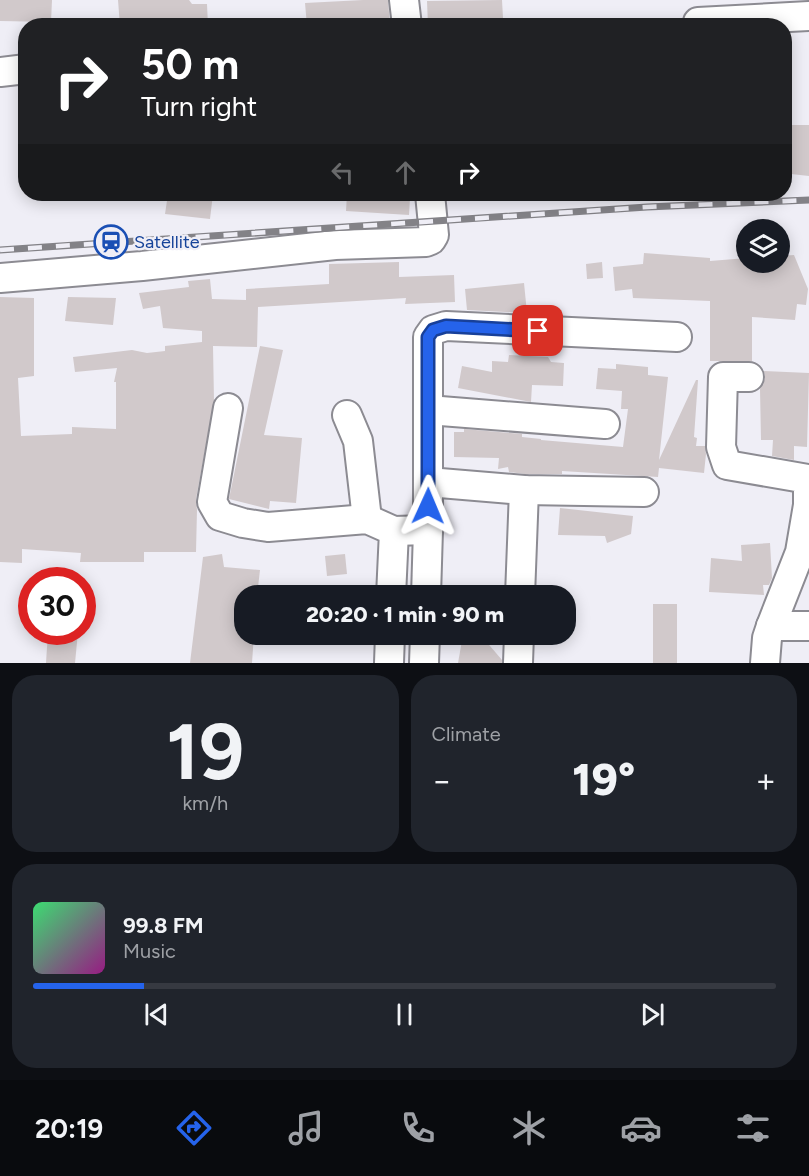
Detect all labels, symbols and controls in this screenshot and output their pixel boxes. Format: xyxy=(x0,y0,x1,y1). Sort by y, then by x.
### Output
text: 50 m xyxy=(141,39,239,90)
icon: right xyxy=(42,42,120,120)
text: Turn right xyxy=(141,90,257,123)
icon: left xyxy=(326,156,359,189)
icon: ahead xyxy=(389,156,422,189)
icon: right xyxy=(452,156,485,189)
map controls xyxy=(736,219,790,273)
button: layers xyxy=(736,219,790,273)
station icon: Satellite xyxy=(93,224,129,260)
place label: Satellite xyxy=(134,231,200,253)
pin xyxy=(512,305,563,356)
icon: arrive xyxy=(521,314,554,347)
position arrow xyxy=(396,474,460,538)
speed limit sign: 30 xyxy=(18,567,96,645)
text: 20:20 · 1 min · 90 m xyxy=(306,601,504,628)
text: 19 xyxy=(166,705,244,799)
text: Climate xyxy=(432,722,501,746)
text: 19° xyxy=(572,752,635,806)
text: − xyxy=(432,761,452,800)
text: + xyxy=(755,761,776,800)
text: km/h xyxy=(182,791,228,815)
text: 99.8 FM xyxy=(123,912,204,939)
text: Music xyxy=(123,939,176,963)
icon: previous xyxy=(140,998,173,1031)
icon: pause xyxy=(388,998,421,1031)
icon: next xyxy=(636,998,669,1031)
icon: directions xyxy=(173,1107,215,1149)
icon: music xyxy=(285,1107,327,1149)
icon: phone xyxy=(397,1107,439,1149)
icon: climate xyxy=(508,1107,550,1149)
icon: car xyxy=(620,1107,662,1149)
icon: filters xyxy=(732,1107,774,1149)
text: 20:19 xyxy=(35,1112,103,1145)

